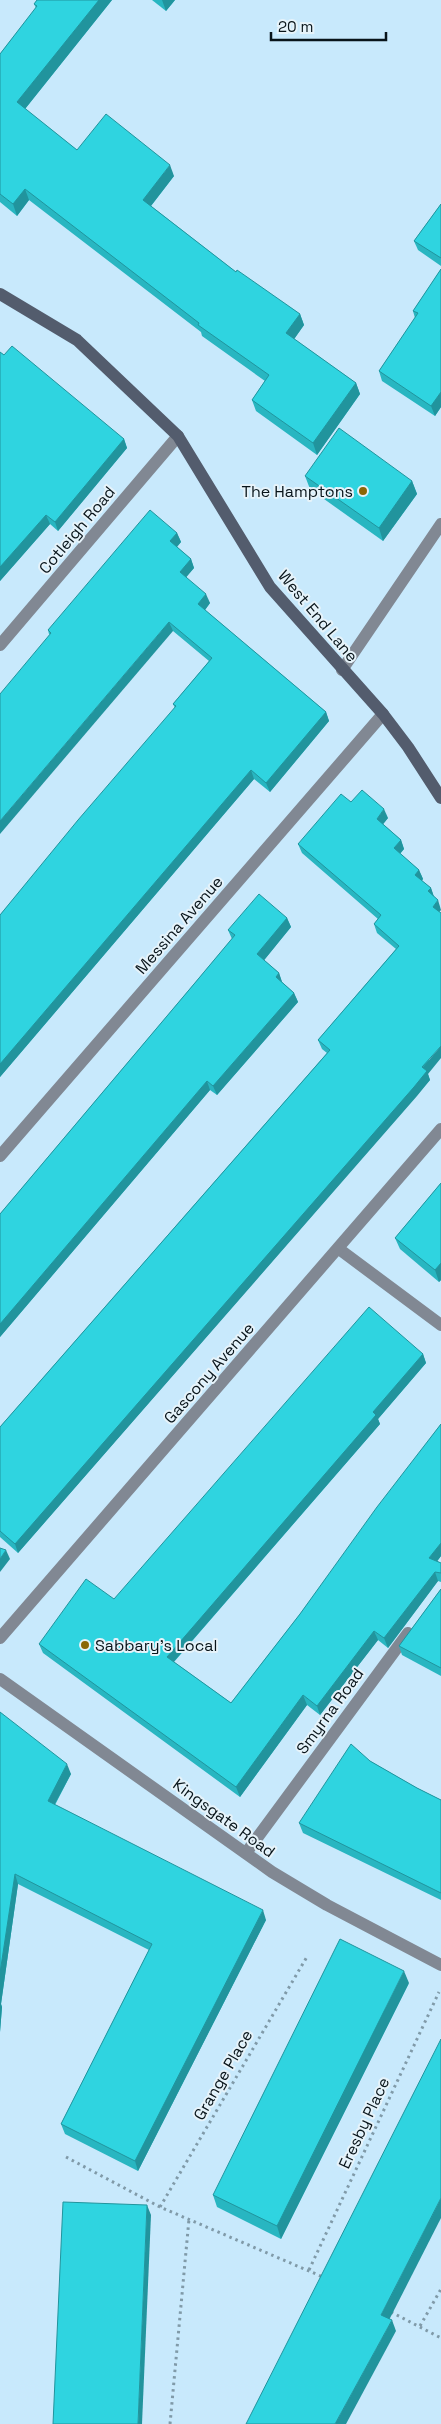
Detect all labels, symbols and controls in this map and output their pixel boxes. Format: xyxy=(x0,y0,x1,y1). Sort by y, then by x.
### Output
scale bar xyxy=(271,10,386,42)
text: 20 m xyxy=(278,17,313,36)
place label: The Hamptons xyxy=(242,481,353,502)
street label: Cotleigh Road xyxy=(34,482,120,578)
marker: The Hamptons xyxy=(357,485,369,497)
street label: West End Lane xyxy=(274,566,362,666)
street label: Messina Avenue xyxy=(131,872,227,978)
street label: Gascony Avenue xyxy=(159,1318,259,1428)
place label: Sabbary's Local xyxy=(95,1635,217,1656)
marker: Sabbary's Local xyxy=(79,1639,91,1651)
street label: Smyrna Road xyxy=(292,1664,368,1758)
street label: Kingsgate Road xyxy=(169,1774,279,1862)
street label: Grange Place xyxy=(189,2026,257,2124)
street label: Eresby Place xyxy=(334,2074,394,2172)

